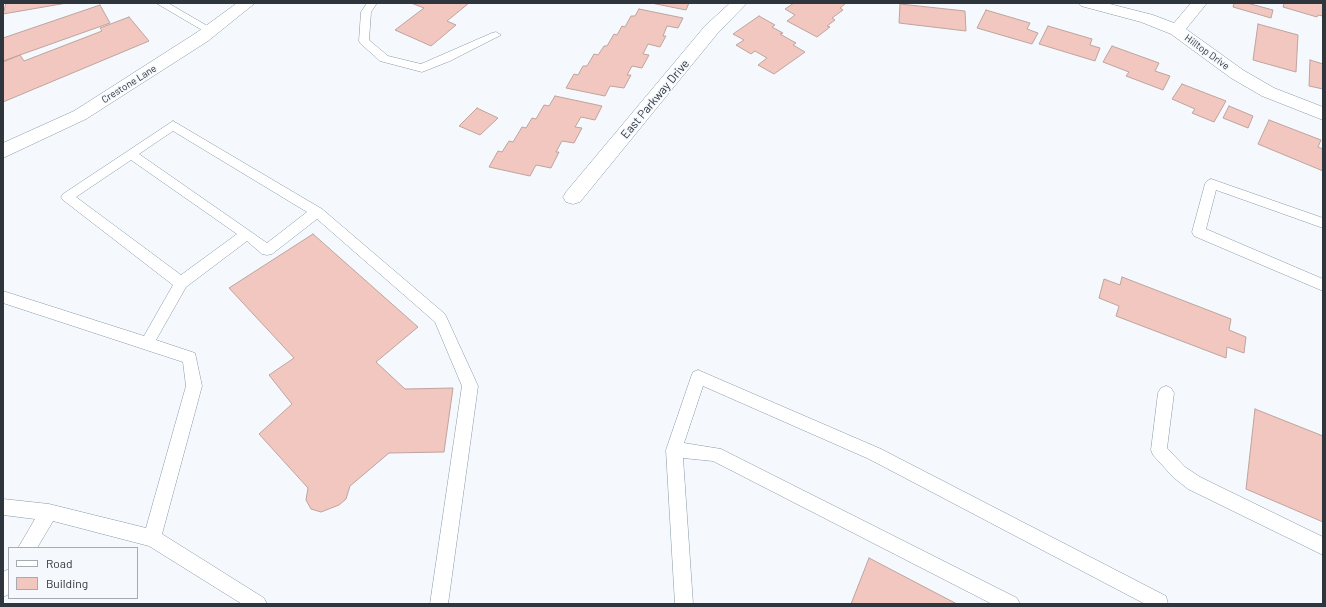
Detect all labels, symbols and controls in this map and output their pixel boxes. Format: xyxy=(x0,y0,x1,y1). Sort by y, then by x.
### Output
street label: Hilltop Drive xyxy=(1182,32,1232,72)
street label: East Parkway Drive xyxy=(618,57,692,141)
street label: Crestone Lane xyxy=(99,62,159,106)
legend xyxy=(8,547,138,599)
text: Road xyxy=(46,556,73,570)
text: Building xyxy=(46,576,88,590)

